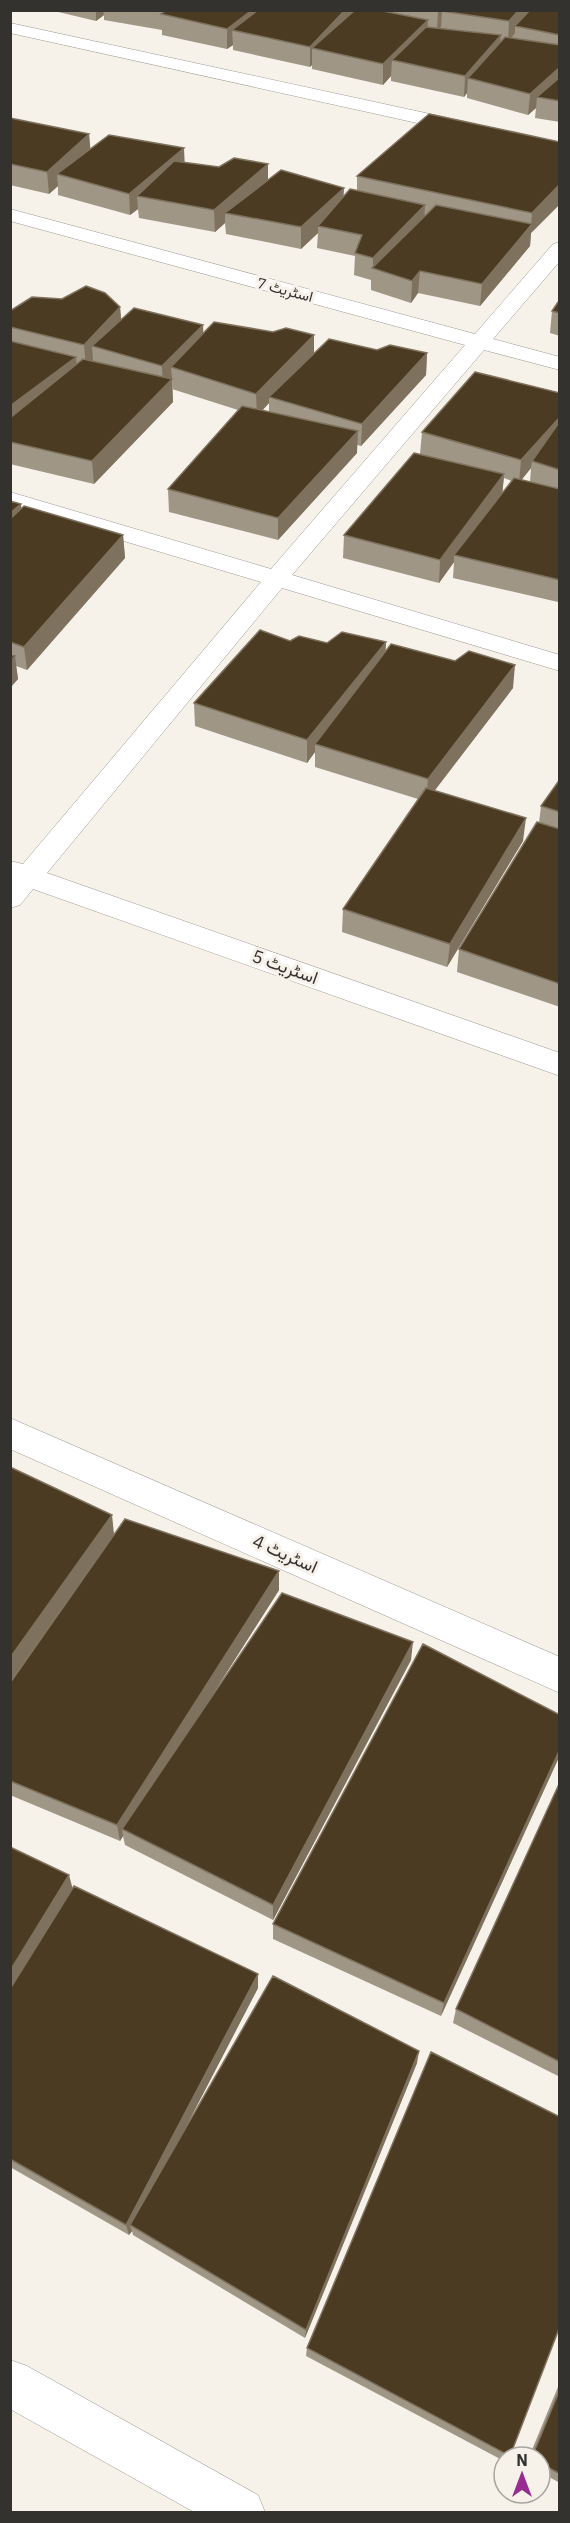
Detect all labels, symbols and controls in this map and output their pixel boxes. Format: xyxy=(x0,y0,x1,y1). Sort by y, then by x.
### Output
street label: اسٹریٹ 7 xyxy=(255,273,315,306)
street label: اسٹریٹ 5 xyxy=(249,944,321,989)
street label: اسٹریٹ 4 xyxy=(249,1529,321,1578)
north arrow xyxy=(492,2445,552,2505)
text: N xyxy=(516,2450,528,2470)

